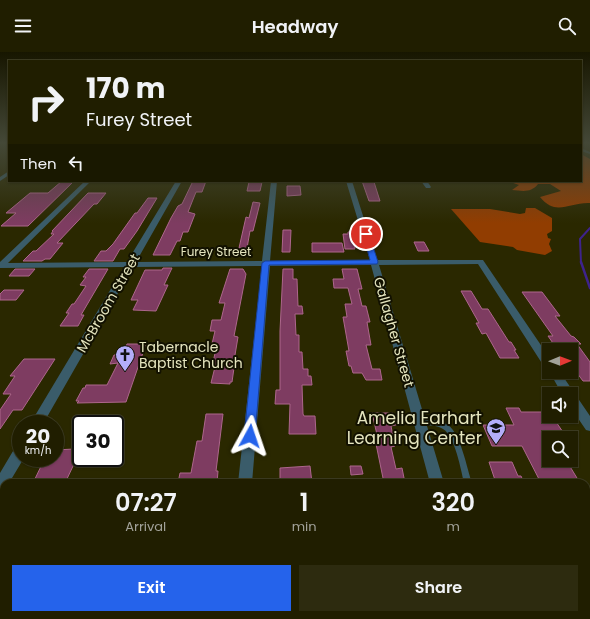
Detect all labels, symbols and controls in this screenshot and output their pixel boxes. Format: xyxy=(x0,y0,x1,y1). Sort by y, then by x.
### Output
text: Headway xyxy=(252,14,338,39)
icon: menu xyxy=(12,15,34,37)
icon: search xyxy=(556,15,578,37)
text: 170 m xyxy=(86,69,165,108)
icon: right xyxy=(20,76,72,128)
text: Furey Street xyxy=(86,107,192,132)
icon: left xyxy=(65,152,87,174)
text: Then xyxy=(20,153,57,174)
pin xyxy=(349,217,383,251)
icon: arrive xyxy=(355,223,377,245)
street label: Furey Street xyxy=(181,243,251,260)
street label: McBroom Street xyxy=(71,250,145,356)
street label: Gallagher Street xyxy=(369,275,419,389)
place label: Tabernacle Baptist Church xyxy=(139,337,243,373)
north arrow xyxy=(542,343,578,379)
map controls xyxy=(542,343,578,467)
church icon: Tabernacle Baptist Church xyxy=(114,344,136,372)
button: sound xyxy=(542,387,578,423)
place label: Amelia Earhart Learning Center xyxy=(347,406,482,450)
speed limit sign: 30 xyxy=(72,415,124,467)
position arrow xyxy=(229,415,271,457)
school or university icon: Amelia Earhart Learning Center xyxy=(485,417,507,445)
text: 20 xyxy=(26,422,50,450)
button: search xyxy=(542,431,578,467)
text: km/h xyxy=(25,443,51,458)
text: 07:27 xyxy=(115,486,177,519)
text: 1 xyxy=(300,486,308,519)
text: 320 xyxy=(431,486,475,519)
text: Arrival xyxy=(125,517,166,536)
text: min xyxy=(292,517,317,536)
text: m xyxy=(447,517,460,536)
button: Exit xyxy=(12,565,291,611)
button: Share xyxy=(299,565,578,611)

